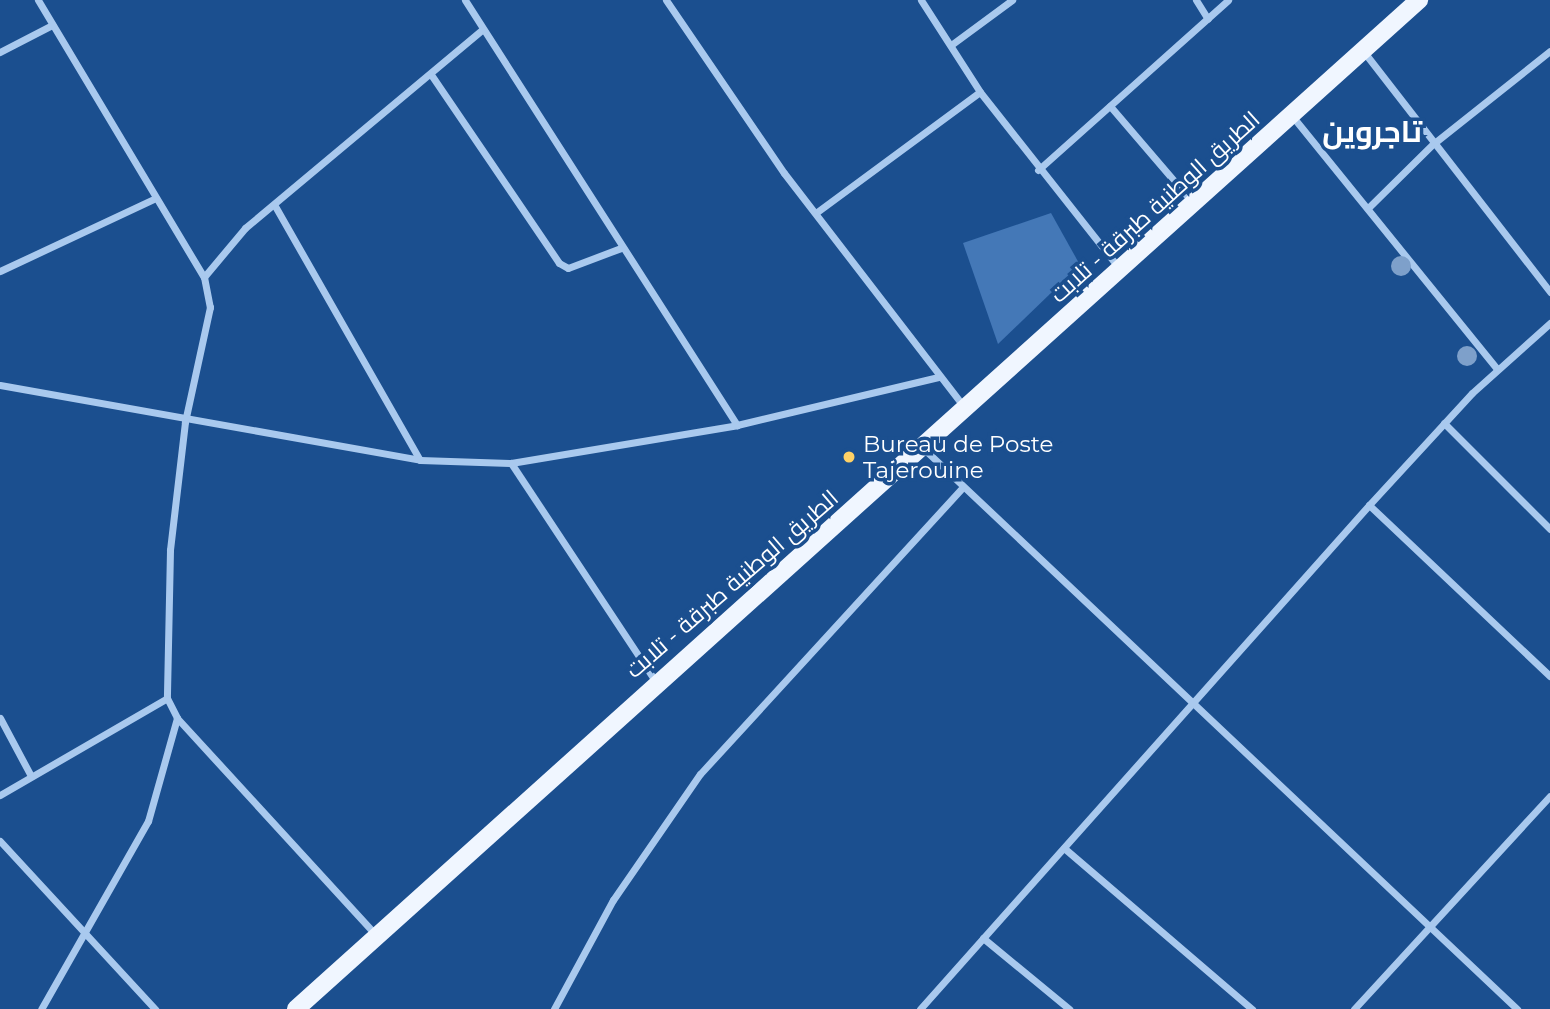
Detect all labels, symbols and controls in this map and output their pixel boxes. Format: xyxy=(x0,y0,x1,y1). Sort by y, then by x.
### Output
street label: الطريق الوطنية طبرقة - تلابت xyxy=(1045,106,1265,308)
district label: تاجروين xyxy=(1322,114,1422,150)
place label: Bureau de Poste Tajerouine xyxy=(863,430,1053,484)
marker: Bureau de Poste Tajerouine xyxy=(841,449,857,465)
street label: الطريق الوطنية طبرقة - تلابت xyxy=(620,484,844,684)

